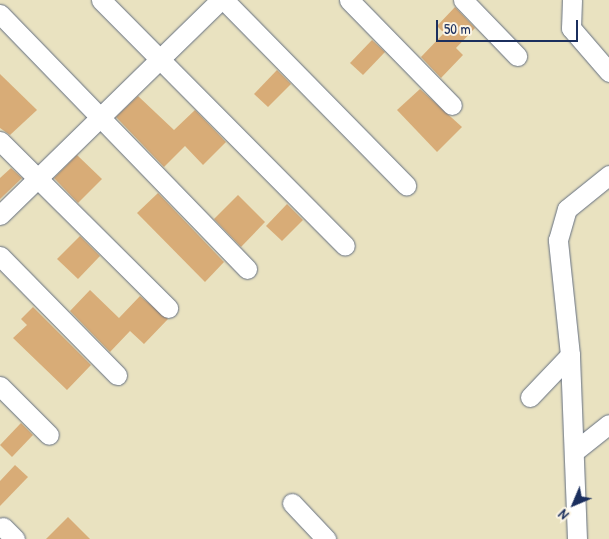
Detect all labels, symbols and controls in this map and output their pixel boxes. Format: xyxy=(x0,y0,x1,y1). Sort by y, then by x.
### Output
scale bar xyxy=(439,10,582,42)
text: 50 m xyxy=(444,18,471,39)
north arrow xyxy=(549,479,599,529)
text: N xyxy=(554,506,572,524)

